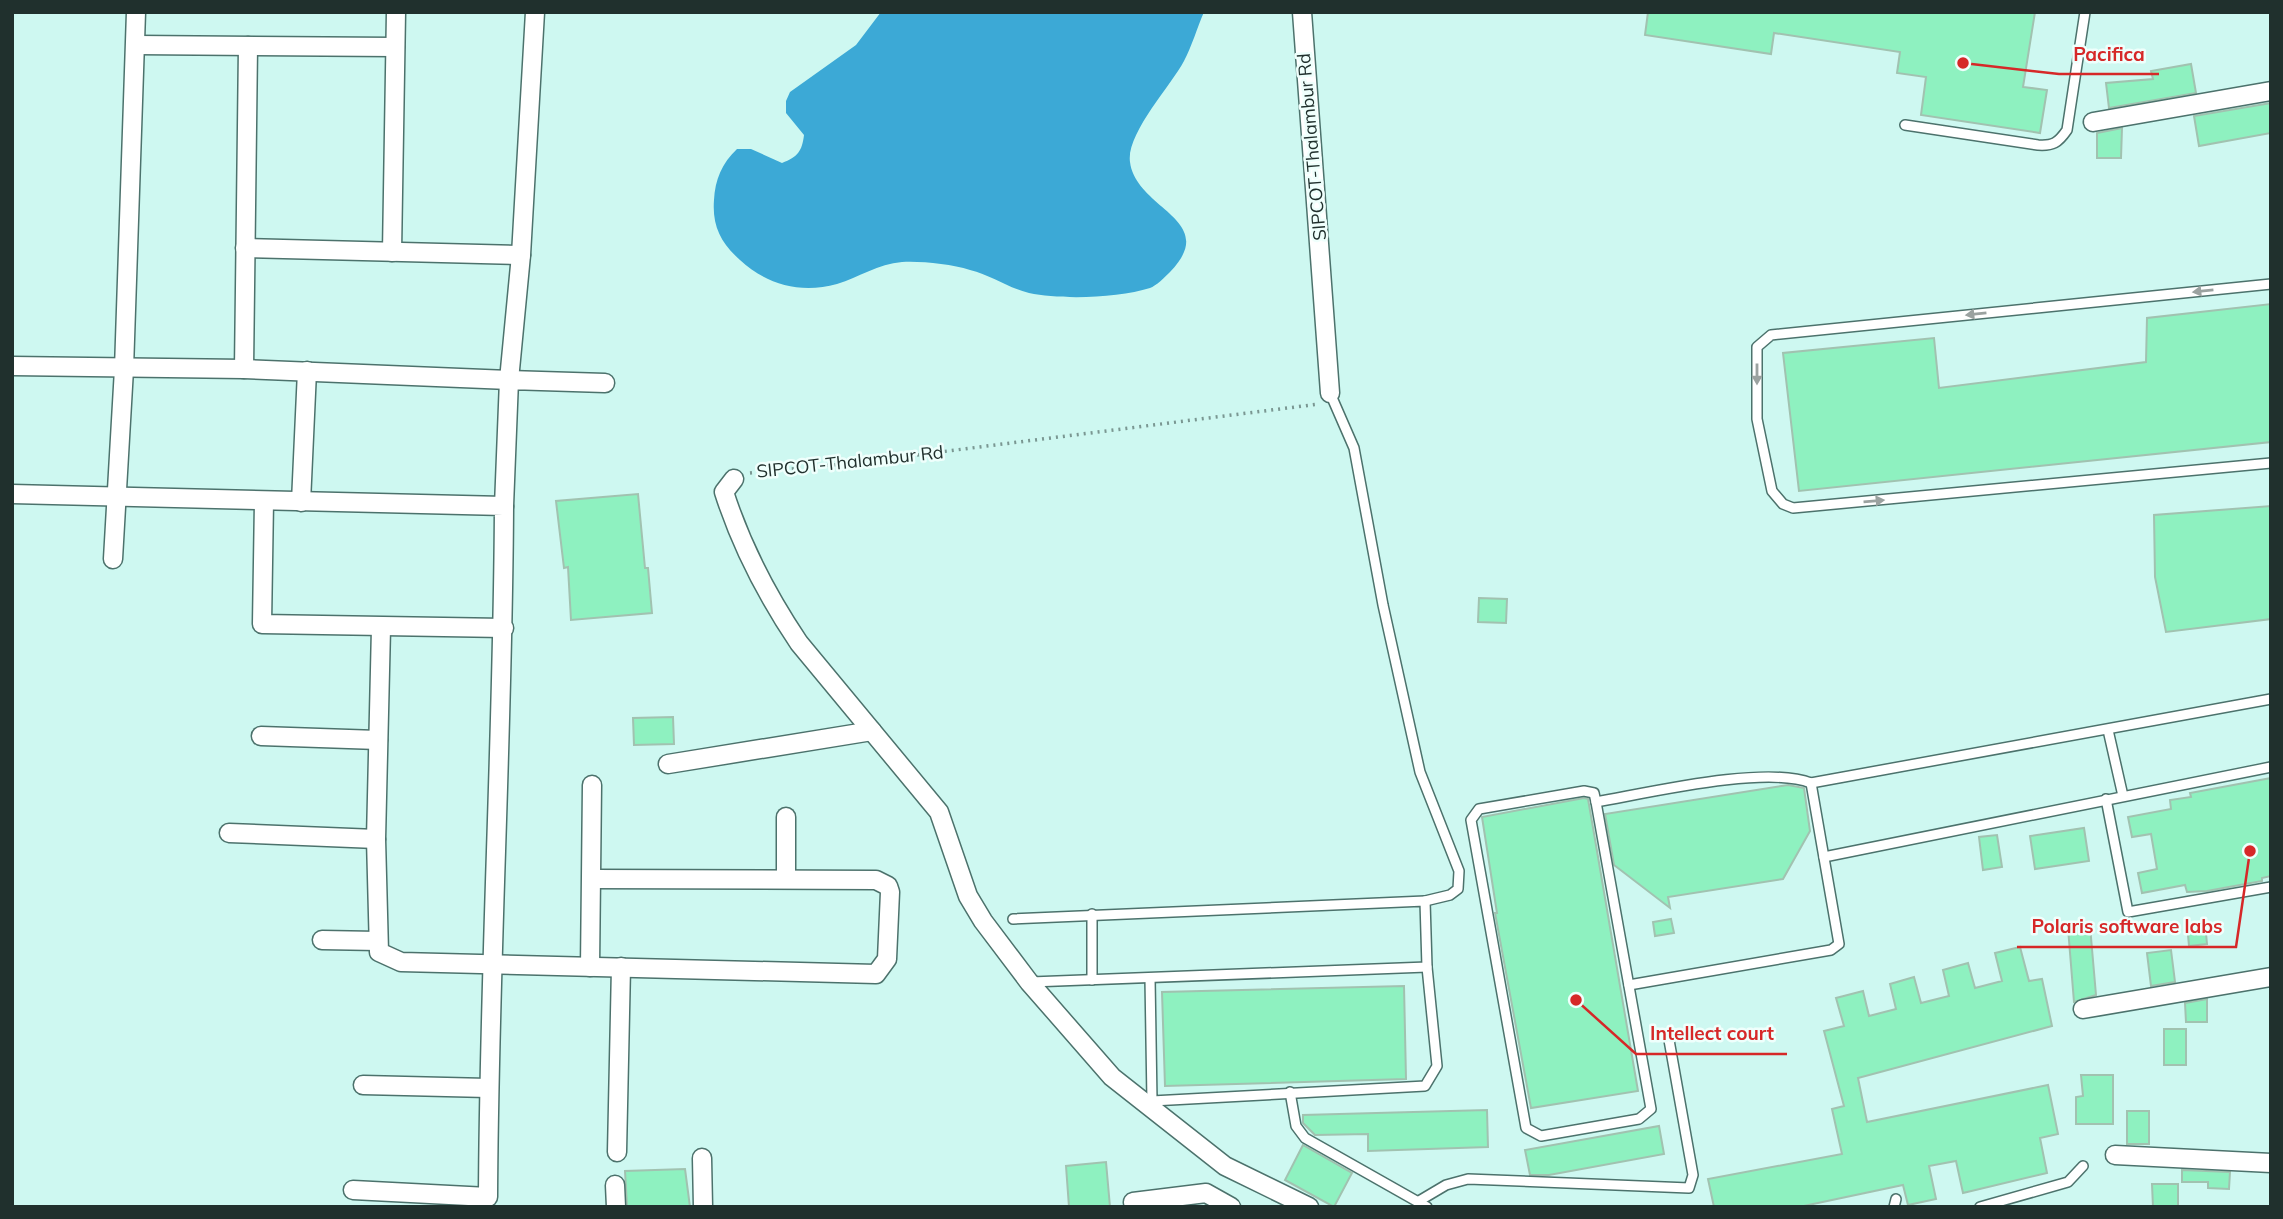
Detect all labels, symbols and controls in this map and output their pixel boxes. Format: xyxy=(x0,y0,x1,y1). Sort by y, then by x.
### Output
callout: Pacifica xyxy=(2059,34,2159,74)
text: Pacifica xyxy=(2073,42,2145,66)
street label: SIPCOT-Thalambur Rd xyxy=(1292,52,1331,242)
one-way arrow xyxy=(2192,286,2214,297)
one-way arrow xyxy=(1965,309,1987,320)
one-way arrow xyxy=(1751,363,1763,385)
street label: SIPCOT-Thalambur Rd xyxy=(755,440,945,483)
one-way arrow xyxy=(1863,495,1885,506)
callout: Polaris software labs xyxy=(2017,907,2236,947)
text: Polaris software labs xyxy=(2031,914,2223,938)
callout: Intellect court xyxy=(1636,1014,1787,1054)
text: Intellect court xyxy=(1650,1021,1774,1045)

